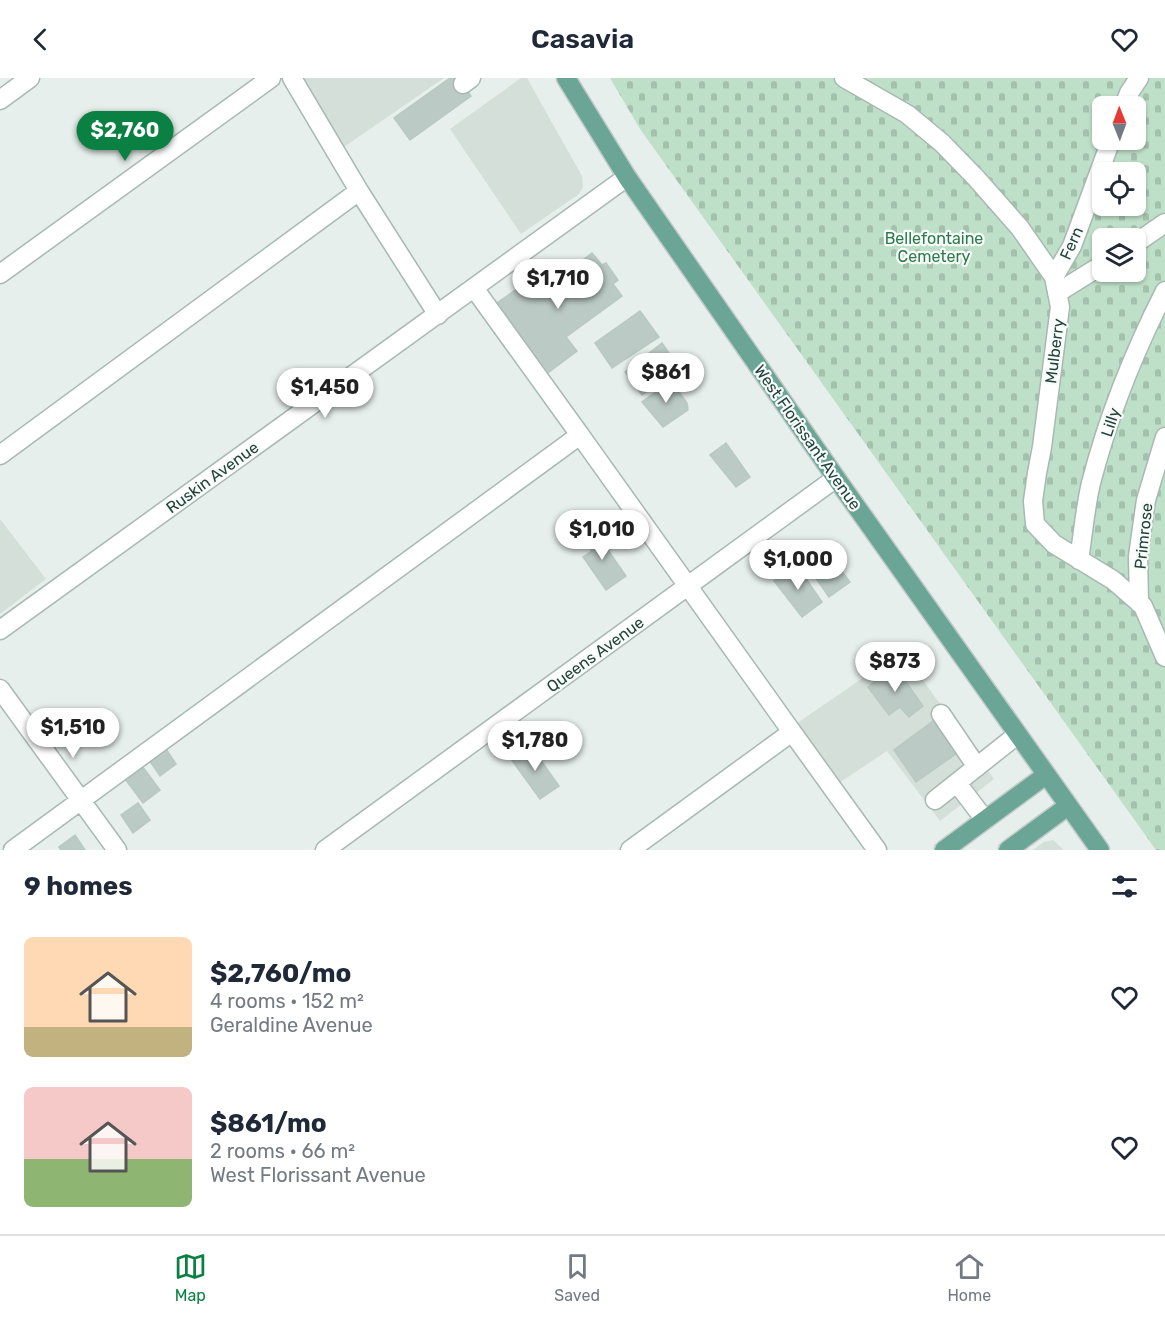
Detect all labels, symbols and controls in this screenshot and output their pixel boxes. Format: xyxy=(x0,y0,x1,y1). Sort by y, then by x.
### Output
icon: back xyxy=(24,23,57,56)
text: Casavia xyxy=(531,23,634,55)
icon: heart xyxy=(1108,23,1141,56)
north arrow xyxy=(1092,96,1146,150)
map controls xyxy=(1092,96,1146,282)
pin: $2,760 xyxy=(76,111,174,162)
text: $2,760 xyxy=(91,118,159,142)
button: locate xyxy=(1092,162,1146,216)
street label: Fern xyxy=(1056,224,1087,263)
button: layers xyxy=(1092,228,1146,282)
park label: Bellefontaine Cemetery xyxy=(885,229,983,266)
pin: $1,710 xyxy=(509,259,607,310)
text: $1,710 xyxy=(526,266,590,290)
street label: Mulberry xyxy=(1041,317,1068,385)
pin: $861 xyxy=(630,353,702,404)
text: $861 xyxy=(641,360,691,384)
street label: West Florissant Avenue xyxy=(750,361,865,513)
pin: $1,450 xyxy=(276,368,374,419)
text: $1,450 xyxy=(291,375,359,399)
street label: Lilly xyxy=(1097,405,1124,439)
street label: Ruskin Avenue xyxy=(162,437,262,517)
street label: Primrose xyxy=(1131,502,1156,570)
pin: $1,010 xyxy=(553,510,651,561)
text: $1,010 xyxy=(569,517,635,541)
pin: $1,000 xyxy=(749,540,847,591)
text: $1,000 xyxy=(763,547,833,571)
street label: Queens Avenue xyxy=(543,613,648,696)
pin: $873 xyxy=(859,642,931,693)
text: $873 xyxy=(869,649,921,673)
pin: $1,510 xyxy=(24,708,122,759)
text: $1,510 xyxy=(40,715,106,739)
pin: $1,780 xyxy=(486,721,584,772)
text: $1,780 xyxy=(502,728,568,752)
icon: filters xyxy=(1108,870,1141,903)
text: 9 homes xyxy=(24,871,133,902)
text: $2,760/mo xyxy=(210,958,351,989)
icon: home xyxy=(72,961,144,1033)
icon: heart xyxy=(1108,981,1141,1014)
text: 4 rooms · 152 m² xyxy=(210,989,364,1013)
text: Geraldine Avenue xyxy=(210,1013,373,1037)
text: $861/mo xyxy=(210,1108,327,1139)
icon: home xyxy=(72,1111,144,1183)
icon: heart xyxy=(1108,1131,1141,1164)
text: 2 rooms · 66 m² xyxy=(210,1139,355,1163)
text: West Florissant Avenue xyxy=(210,1163,426,1187)
tab: Map xyxy=(174,1250,207,1305)
tab: Saved xyxy=(554,1250,600,1305)
tab: Home xyxy=(947,1250,991,1305)

